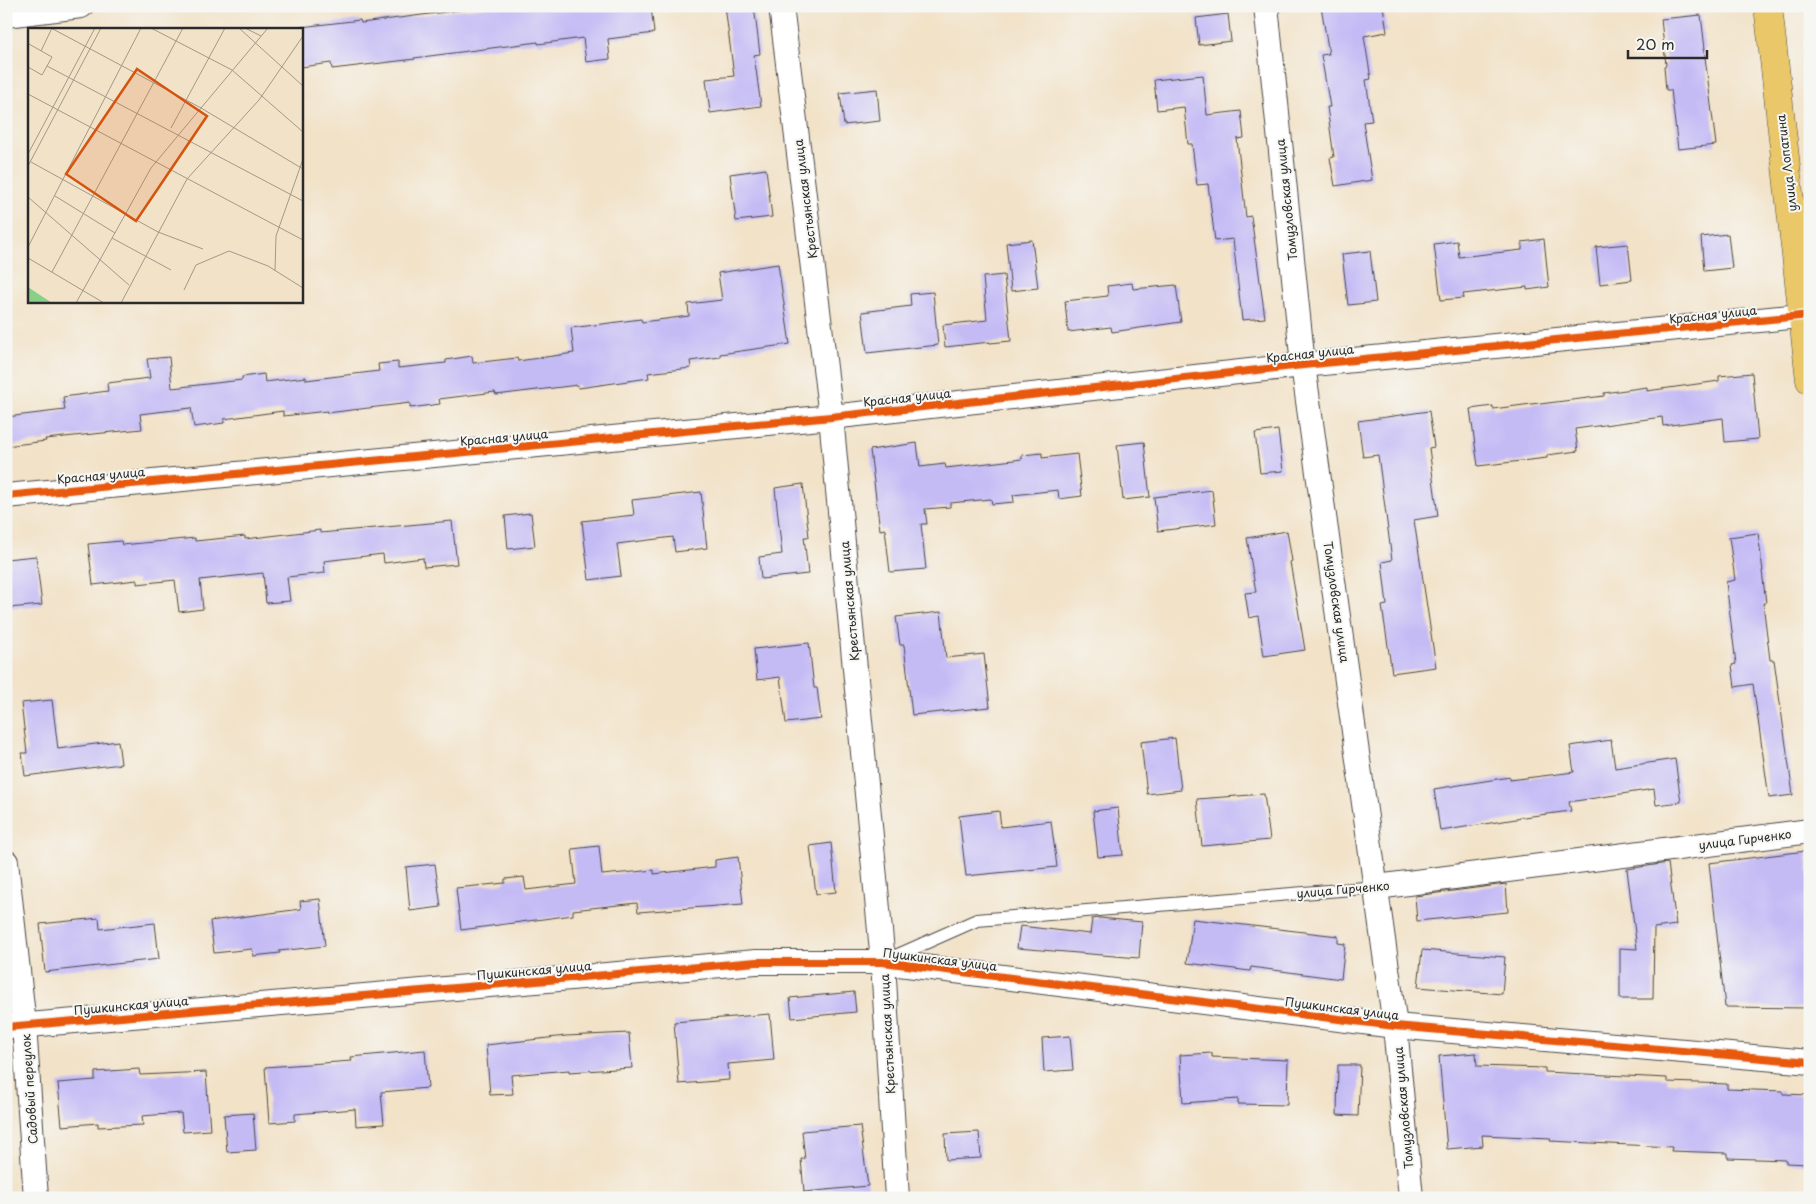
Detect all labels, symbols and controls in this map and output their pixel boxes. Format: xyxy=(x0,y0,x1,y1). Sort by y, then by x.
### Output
inset map xyxy=(28,28,302,302)
scale bar xyxy=(1628,28,1707,60)
text: 20 m xyxy=(1636,32,1675,55)
street label: улица Лопатина xyxy=(1771,113,1801,213)
street label: Крестьянская улица xyxy=(789,138,821,260)
street label: Томузловская улица xyxy=(1271,138,1301,262)
street label: Красная улица xyxy=(1668,300,1758,328)
street label: Красная улица xyxy=(1265,339,1355,367)
street label: Красная улица xyxy=(862,383,952,411)
street label: Красная улица xyxy=(459,424,549,450)
street label: Красная улица xyxy=(56,462,146,488)
street label: Крестьянская улица xyxy=(835,540,863,662)
street label: Томузловская улица xyxy=(1320,540,1354,664)
street label: улица Гирченко xyxy=(1698,824,1793,854)
street label: улица Гирченко xyxy=(1296,876,1391,902)
street label: Пушкинская улица xyxy=(882,943,999,975)
street label: Пушкинская улица xyxy=(476,956,592,984)
street label: Крестьянская улица xyxy=(875,973,899,1094)
street label: Пушкинская улица xyxy=(73,991,189,1019)
street label: Пушкинская улица xyxy=(1284,992,1401,1024)
street label: Садовый переулок xyxy=(16,1032,42,1145)
street label: Томузловская улица xyxy=(1389,1046,1417,1170)

